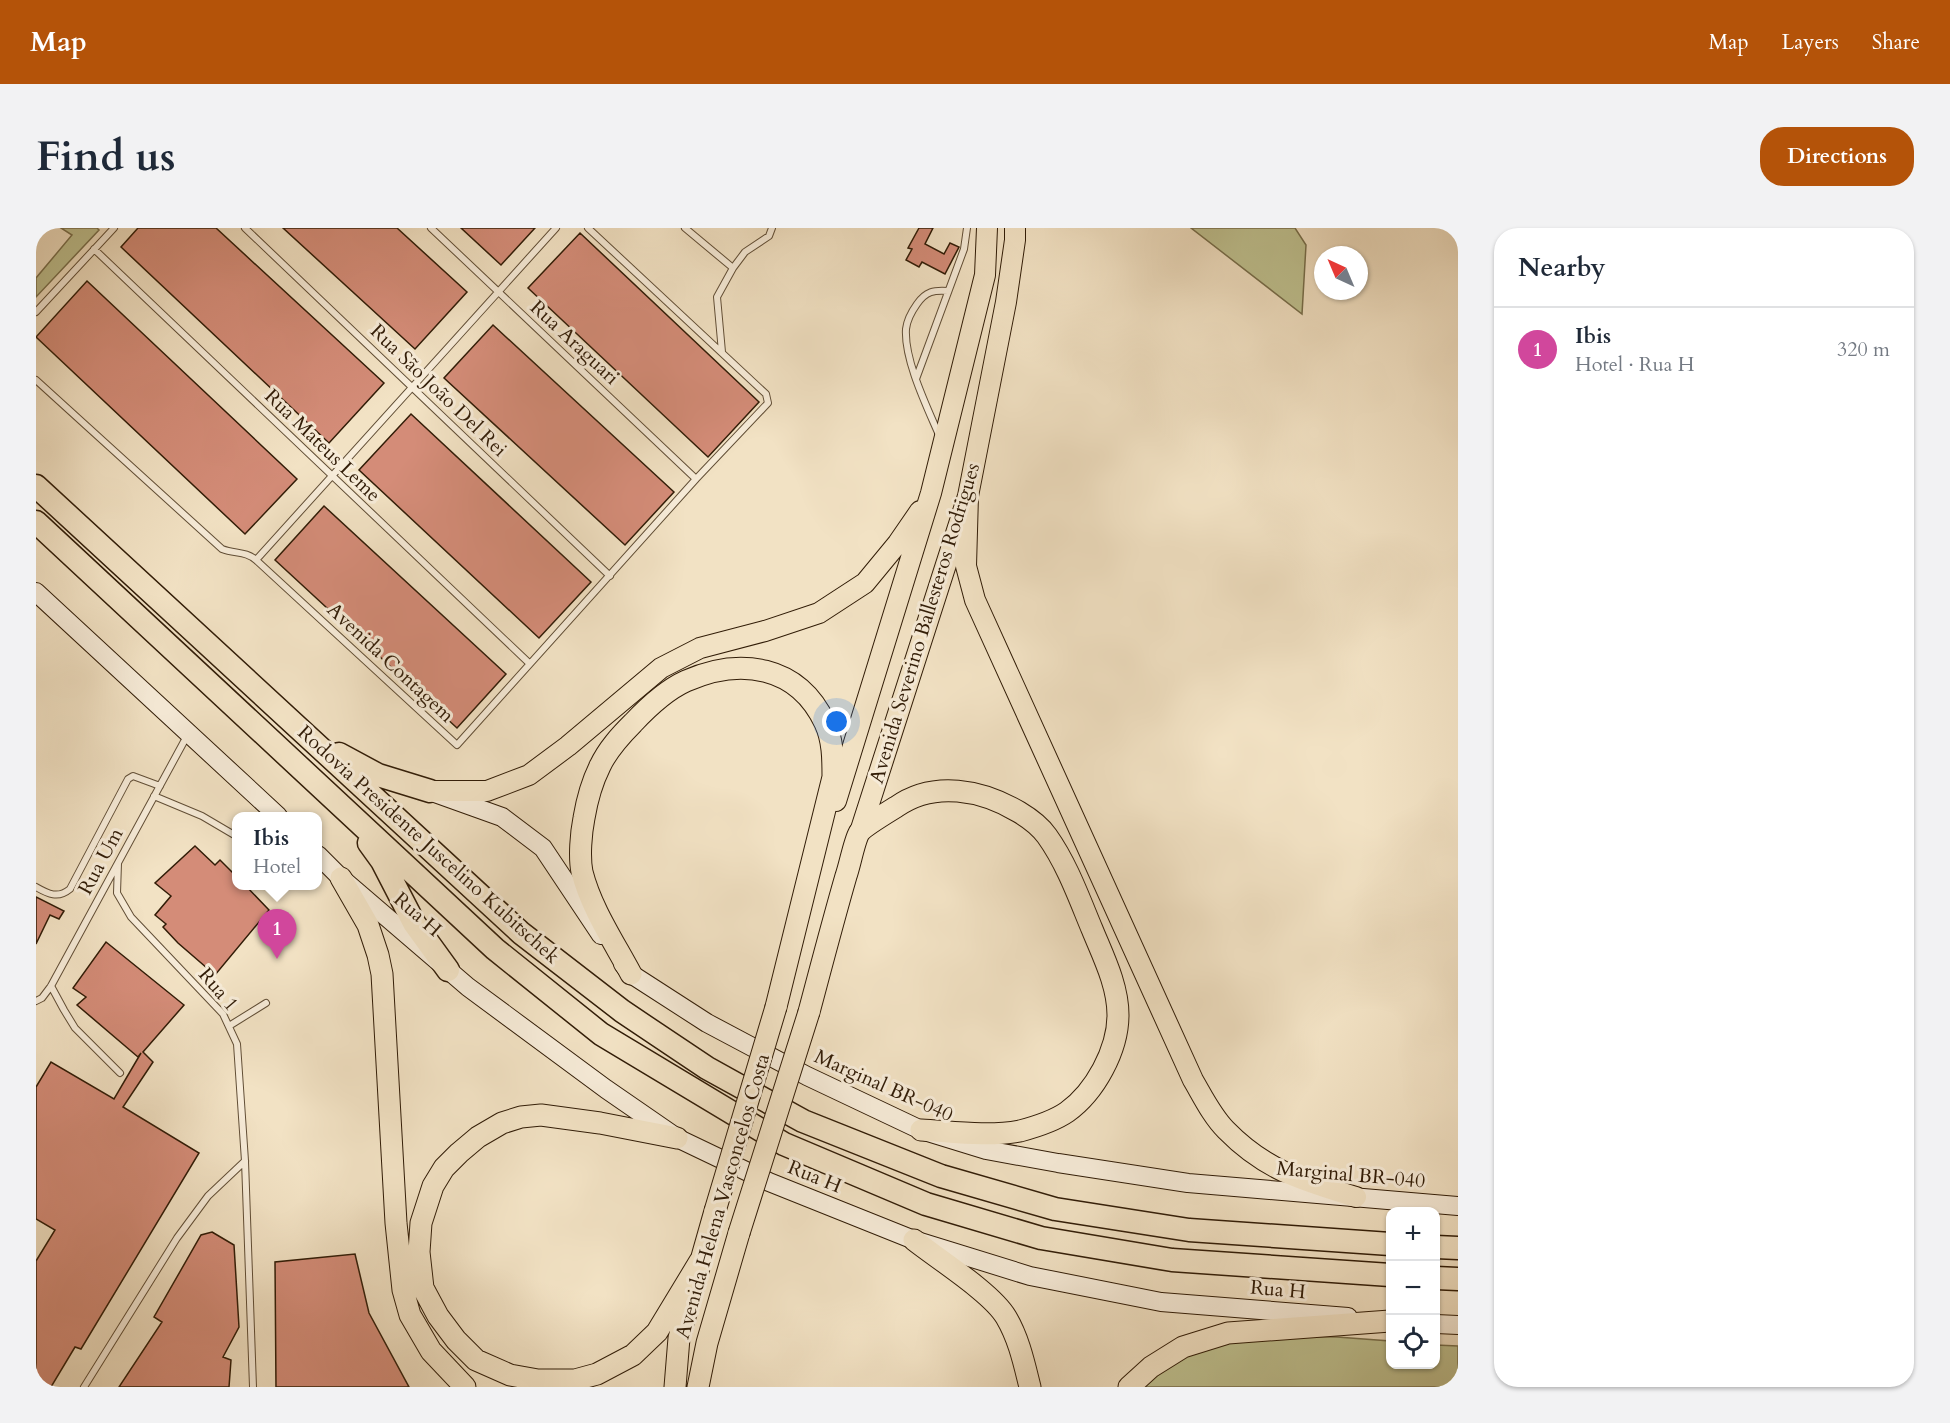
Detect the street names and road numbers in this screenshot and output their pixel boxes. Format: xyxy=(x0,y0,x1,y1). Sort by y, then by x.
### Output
street label: Rua Araguari xyxy=(524,294,625,391)
street label: Rua São João Del Rei xyxy=(364,318,513,463)
street label: Rua Mateus Leme xyxy=(259,383,387,508)
street label: Avenida Severino Ballesteros Rodrigues xyxy=(863,460,986,787)
street label: Avenida Contagem xyxy=(321,596,460,728)
street label: Rodovia Presidente Juscelino Kubitschek xyxy=(292,719,566,970)
street label: Rua Um xyxy=(72,823,129,899)
street label: Rua H xyxy=(388,886,448,943)
street label: Rua 1 xyxy=(192,962,245,1017)
street label: Marginal BR-040 xyxy=(810,1043,957,1128)
street label: Avenida Helena Vasconcelos Costa xyxy=(669,1050,776,1342)
street label: Rua H xyxy=(784,1154,846,1199)
street label: Marginal BR-040 xyxy=(1275,1155,1426,1194)
street label: Rua H xyxy=(1249,1274,1307,1305)

